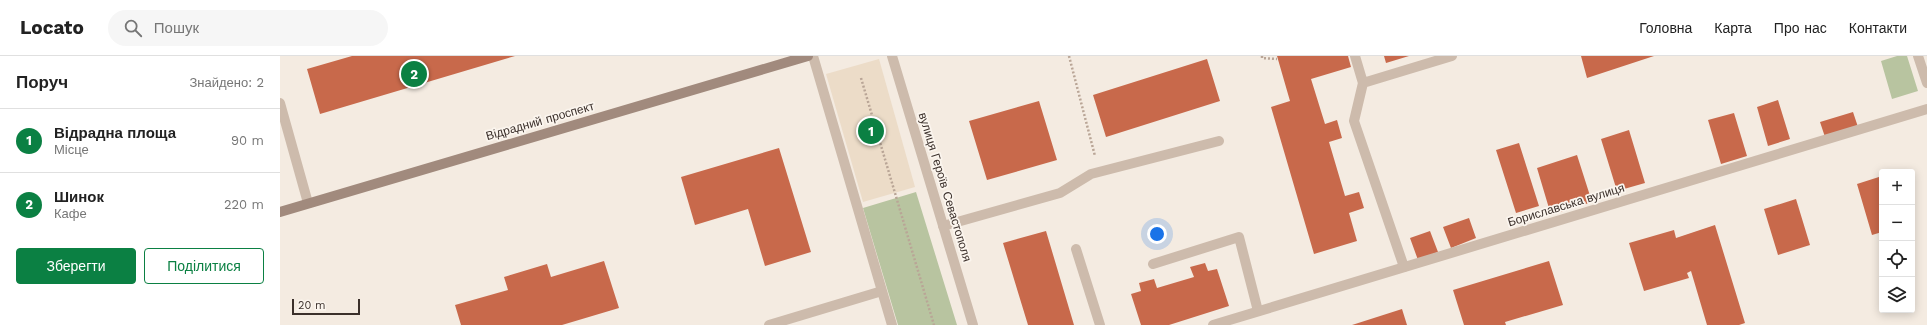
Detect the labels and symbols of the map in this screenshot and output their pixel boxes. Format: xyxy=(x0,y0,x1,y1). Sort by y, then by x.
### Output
pin: 2 xyxy=(401,59,427,89)
street label: Відрадний проспект xyxy=(484,99,596,143)
street label: вулиця Героїв Севастополя xyxy=(916,111,974,263)
pin: 1 xyxy=(858,116,884,146)
street label: Бориславська вулиця xyxy=(1506,181,1626,229)
your location xyxy=(1147,224,1167,244)
scale bar xyxy=(292,297,360,316)

